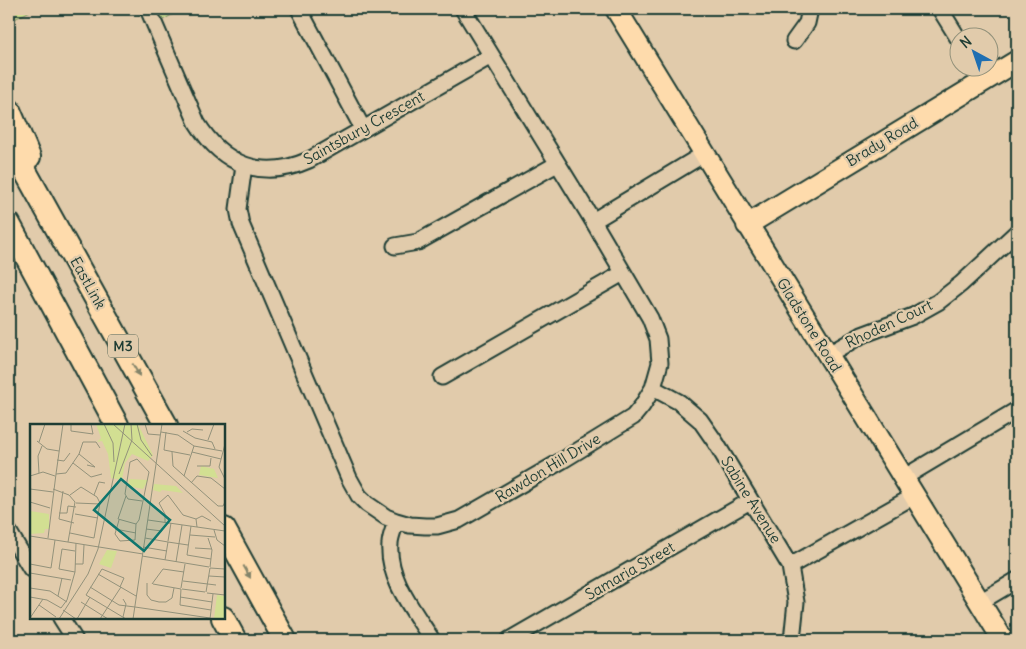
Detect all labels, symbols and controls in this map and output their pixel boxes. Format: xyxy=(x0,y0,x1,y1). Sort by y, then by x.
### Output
north arrow xyxy=(948,28,998,78)
text: N xyxy=(956,32,975,52)
street label: Saintsbury Crescent xyxy=(300,86,428,169)
street label: Brady Road xyxy=(842,113,921,170)
street label: EastLink xyxy=(66,253,111,313)
street label: Gladstone Road xyxy=(773,274,846,375)
street label: Rhoden Court xyxy=(842,295,935,352)
road number: M3 xyxy=(108,334,138,358)
one-way arrow xyxy=(132,363,140,378)
inset map xyxy=(30,424,225,619)
street label: Rawdon Hill Drive xyxy=(492,429,604,506)
street label: Sabine Avenue xyxy=(717,453,786,547)
street label: Samaria Street xyxy=(582,537,678,604)
one-way arrow xyxy=(243,565,251,579)

